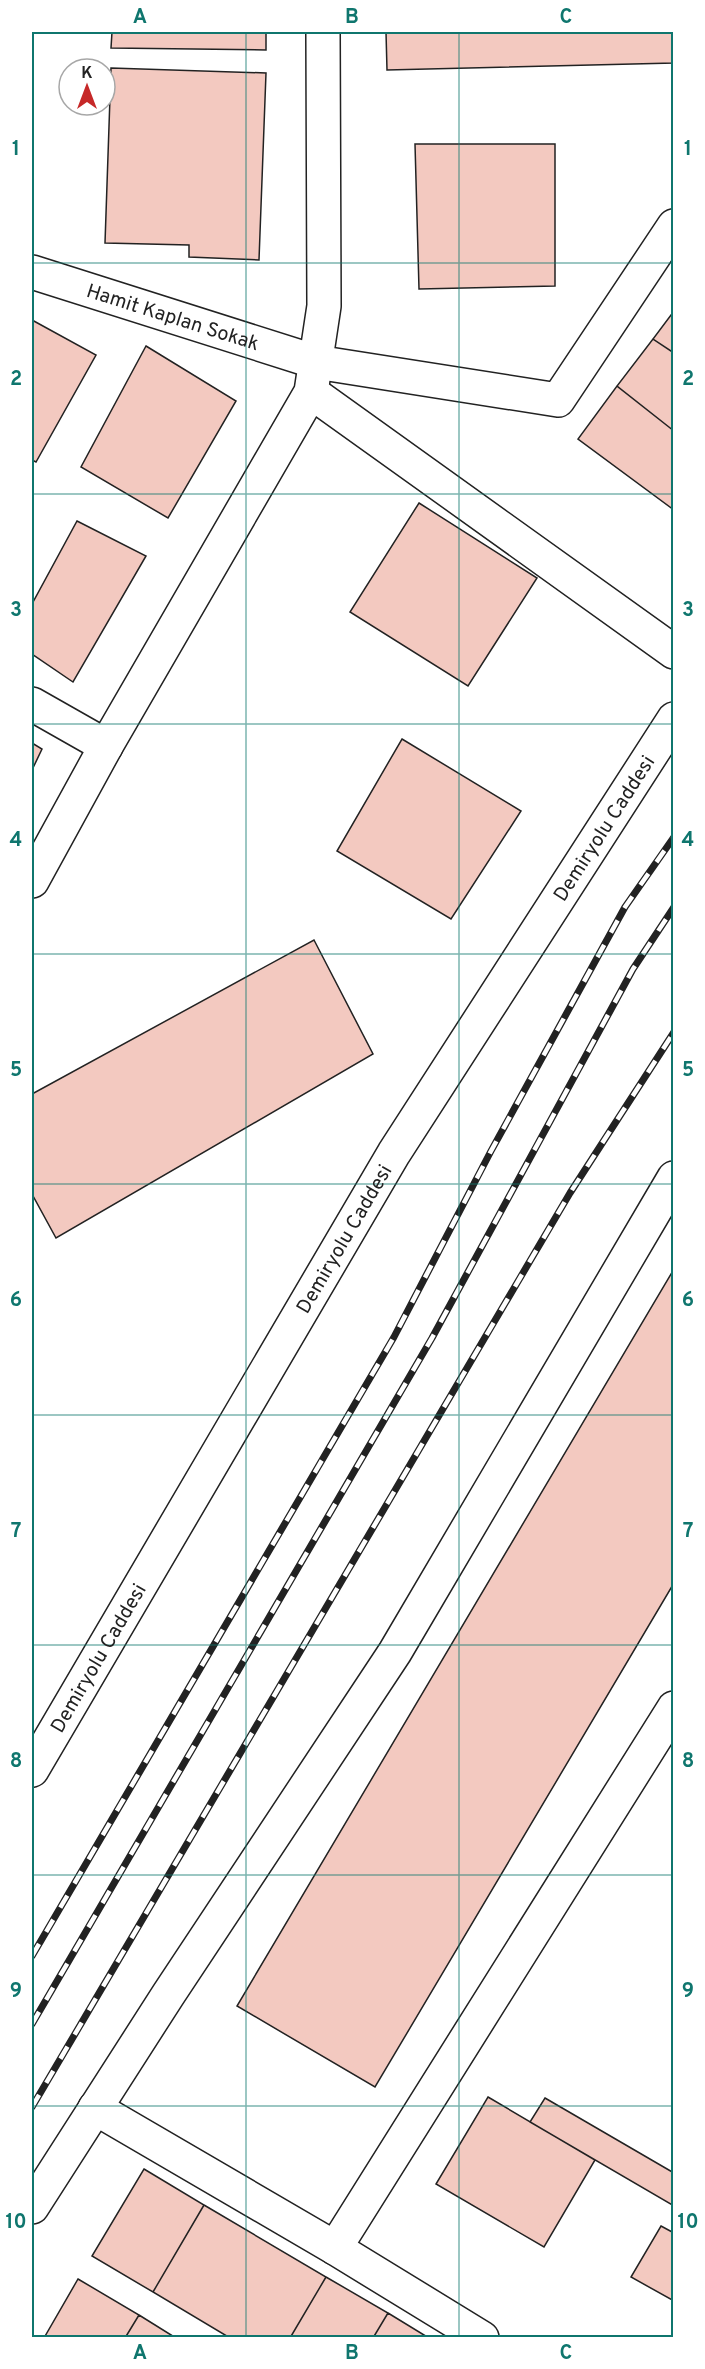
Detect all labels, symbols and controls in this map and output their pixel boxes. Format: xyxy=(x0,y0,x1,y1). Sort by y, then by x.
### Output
text: A xyxy=(133,5,147,31)
text: B xyxy=(345,5,359,31)
text: C xyxy=(560,5,572,31)
north arrow xyxy=(57,57,117,117)
text: K xyxy=(81,64,93,84)
text: 1 xyxy=(12,137,20,163)
text: 1 xyxy=(684,137,692,163)
street label: Hamit Kaplan Sokak xyxy=(83,279,262,358)
text: 2 xyxy=(10,367,22,393)
text: 2 xyxy=(682,367,694,393)
text: 3 xyxy=(10,598,22,624)
text: 3 xyxy=(682,598,694,624)
street label: Demiryolu Caddesi xyxy=(549,751,662,907)
text: 4 xyxy=(10,828,22,854)
text: 4 xyxy=(682,828,694,854)
text: 5 xyxy=(10,1058,22,1084)
text: 5 xyxy=(682,1058,694,1084)
street label: Demiryolu Caddesi xyxy=(292,1160,399,1319)
text: 6 xyxy=(10,1288,22,1314)
text: 6 xyxy=(682,1288,694,1314)
text: 7 xyxy=(11,1519,21,1545)
text: 7 xyxy=(683,1519,693,1545)
street label: Demiryolu Caddesi xyxy=(46,1580,153,1738)
text: 8 xyxy=(10,1749,22,1775)
text: 8 xyxy=(682,1749,694,1775)
text: 9 xyxy=(10,1979,22,2005)
text: 9 xyxy=(682,1979,694,2005)
text: 10 xyxy=(5,2210,27,2236)
text: 10 xyxy=(677,2210,699,2236)
text: A xyxy=(133,2341,147,2367)
text: B xyxy=(345,2341,359,2367)
text: C xyxy=(560,2341,572,2367)

